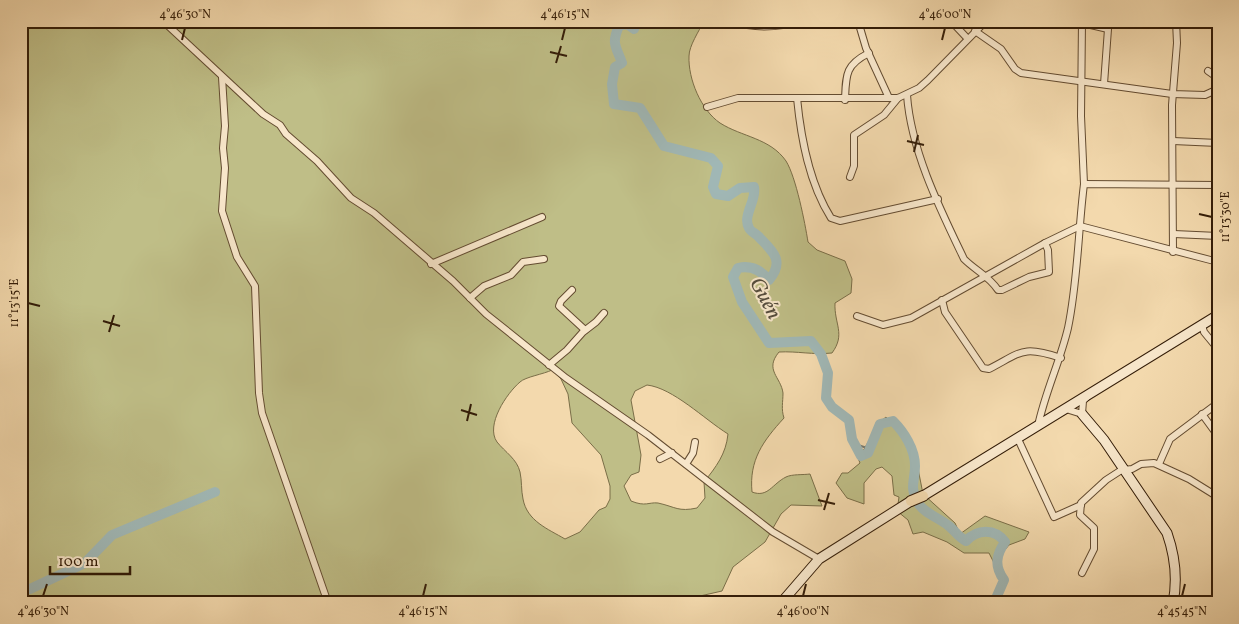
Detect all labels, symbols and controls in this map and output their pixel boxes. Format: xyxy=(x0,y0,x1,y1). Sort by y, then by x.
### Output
text: 4°46'30"N xyxy=(159,7,211,23)
text: 4°46'15"N xyxy=(540,7,590,23)
text: 4°46'00"N xyxy=(918,7,972,23)
text: 11°13'30"E xyxy=(1218,191,1234,243)
water label: Guén xyxy=(742,273,788,325)
text: 11°13'15"E xyxy=(7,279,23,327)
scale bar xyxy=(50,544,130,576)
text: 100 m xyxy=(58,552,98,573)
text: 4°46'30"N xyxy=(17,604,69,620)
text: 4°46'15"N xyxy=(398,604,448,620)
text: 4°46'00"N xyxy=(776,604,830,620)
text: 4°45'45"N xyxy=(1157,604,1207,620)

